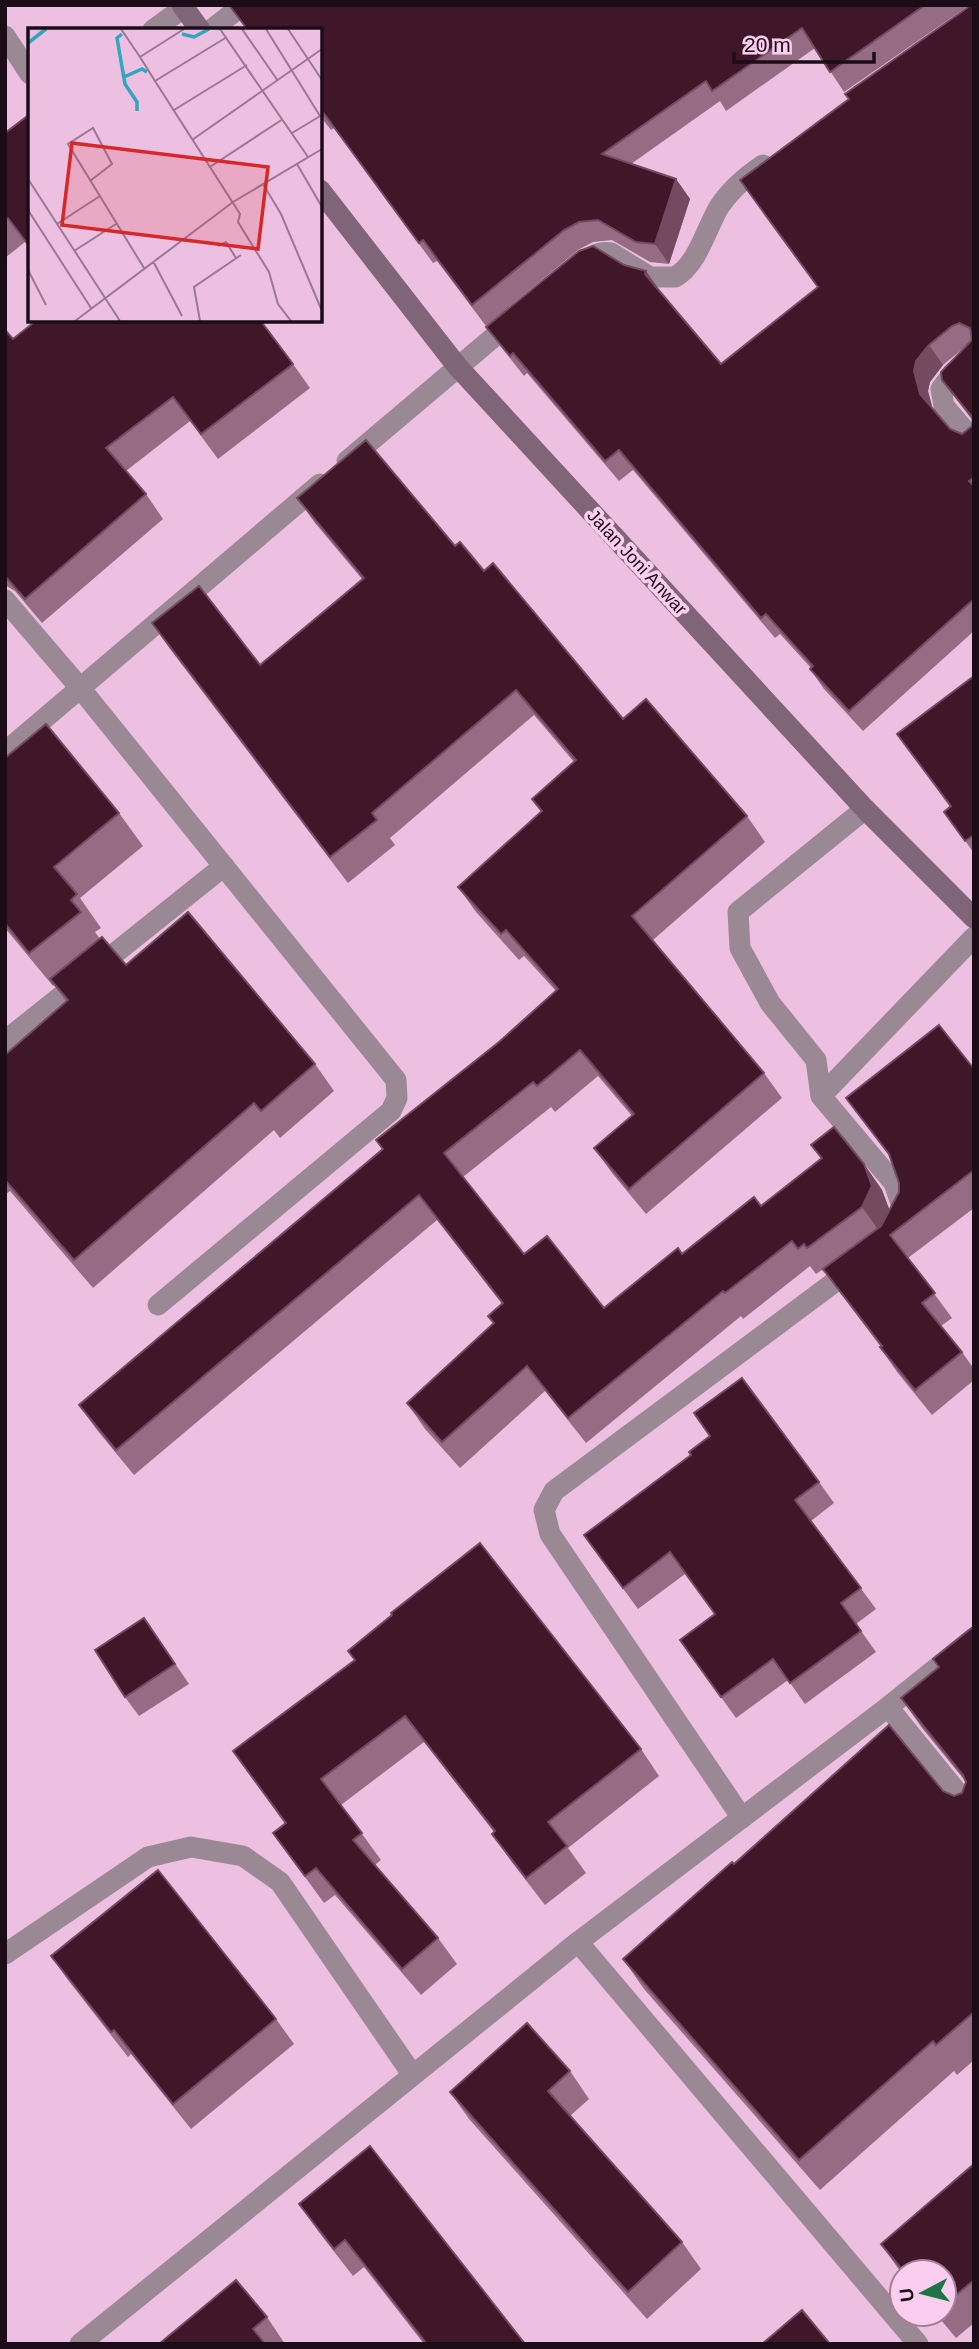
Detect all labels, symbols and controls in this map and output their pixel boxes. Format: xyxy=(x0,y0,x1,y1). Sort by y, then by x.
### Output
scale bar xyxy=(734,21,874,65)
inset map xyxy=(28,28,322,322)
text: 20 m xyxy=(744,33,791,56)
street label: Jalan Joni Anwar xyxy=(583,505,691,619)
north arrow xyxy=(888,2258,958,2328)
text: U xyxy=(895,2287,918,2303)

